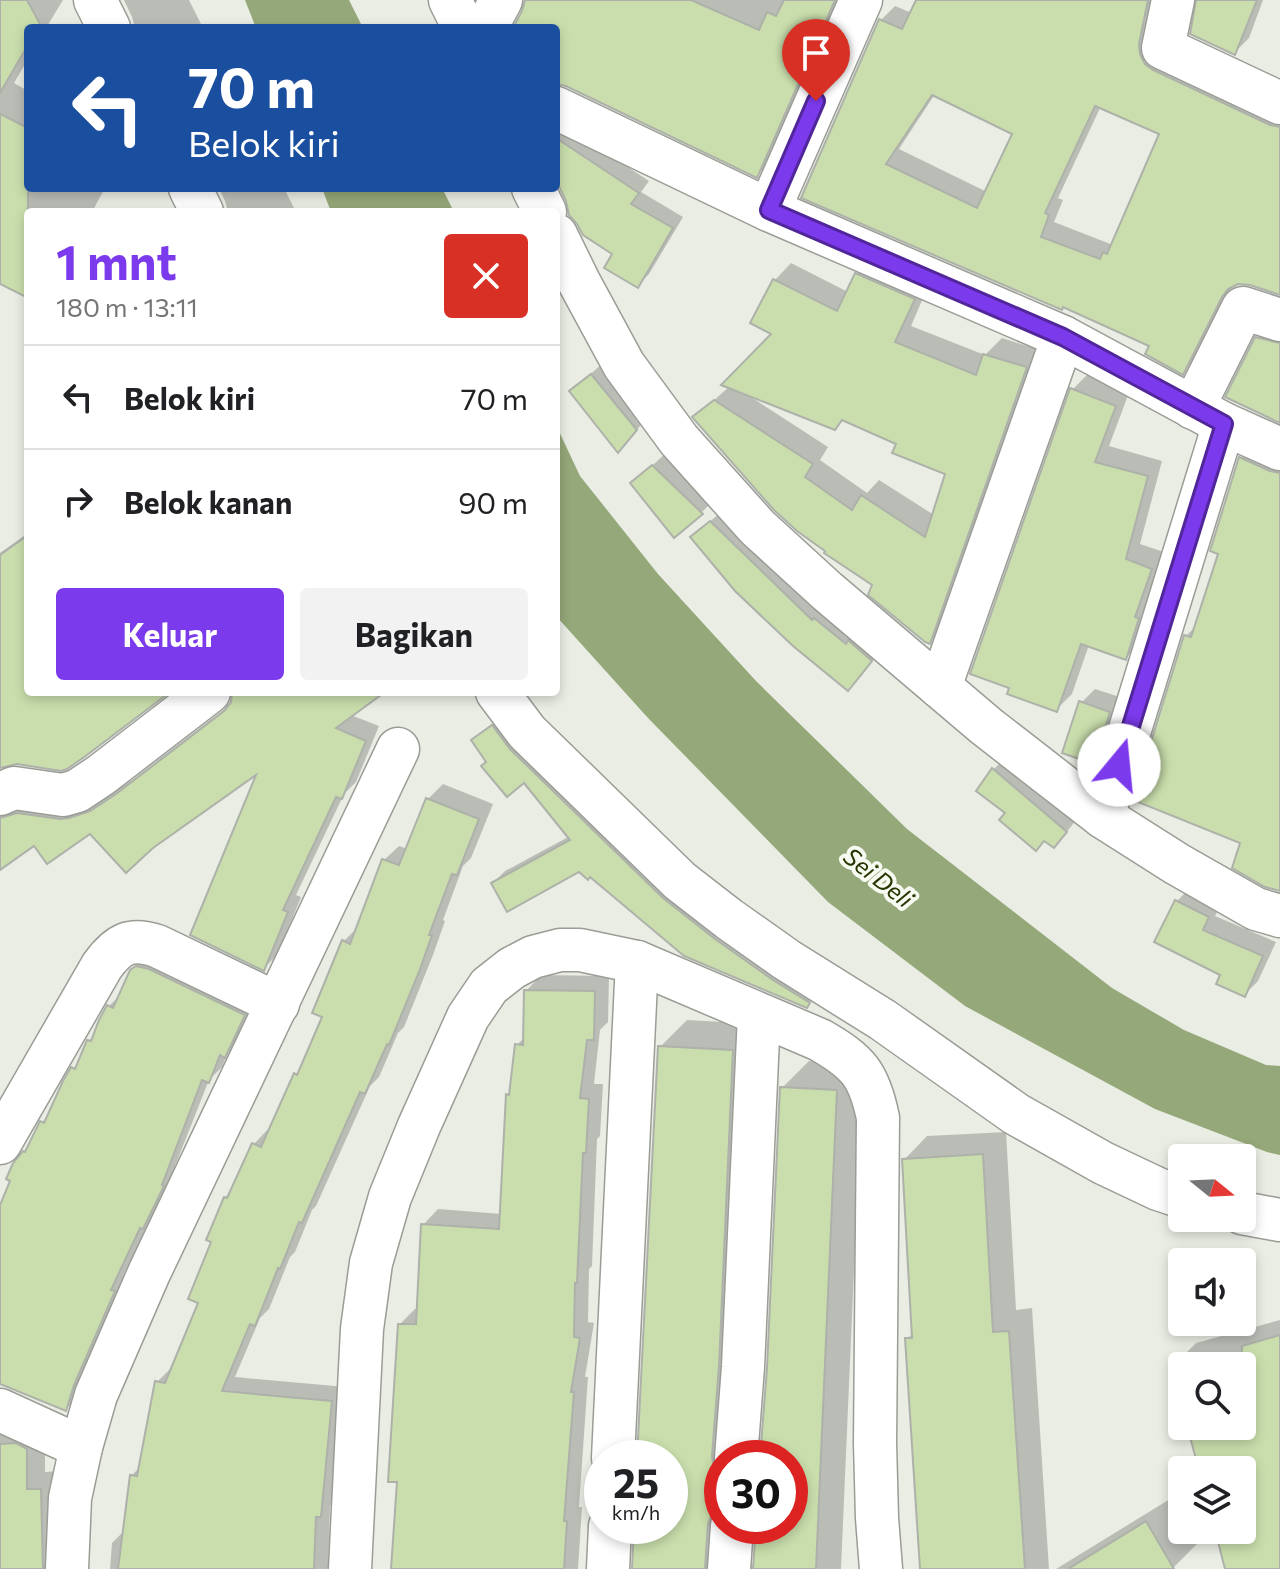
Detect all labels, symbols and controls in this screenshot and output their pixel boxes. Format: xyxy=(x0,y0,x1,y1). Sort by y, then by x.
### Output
pin xyxy=(782,19,850,101)
icon: arrive xyxy=(794,31,838,75)
text: 70 m xyxy=(188,51,315,120)
icon: left xyxy=(56,56,160,160)
text: Belok kiri xyxy=(188,120,340,164)
text: 1 mnt xyxy=(56,231,177,290)
button: close xyxy=(444,234,528,318)
text: 180 m · 13:11 xyxy=(56,291,198,322)
icon: left xyxy=(56,375,100,419)
text: Belok kiri xyxy=(124,379,255,416)
text: 70 m xyxy=(461,379,528,416)
icon: right xyxy=(56,479,100,523)
text: Belok kanan xyxy=(124,483,292,520)
text: 90 m xyxy=(458,483,528,520)
button: Keluar xyxy=(56,588,284,680)
button: Bagikan xyxy=(300,588,528,680)
position arrow xyxy=(1077,723,1161,807)
water label: Sei Deli xyxy=(839,841,920,914)
north arrow xyxy=(1168,1144,1256,1232)
map controls xyxy=(1168,1144,1256,1544)
button: sound xyxy=(1168,1248,1256,1336)
button: search xyxy=(1168,1352,1256,1440)
speed limit sign: 30 xyxy=(704,1440,808,1544)
button: layers xyxy=(1168,1456,1256,1544)
text: 25 xyxy=(613,1457,659,1506)
text: km/h xyxy=(612,1500,660,1524)

